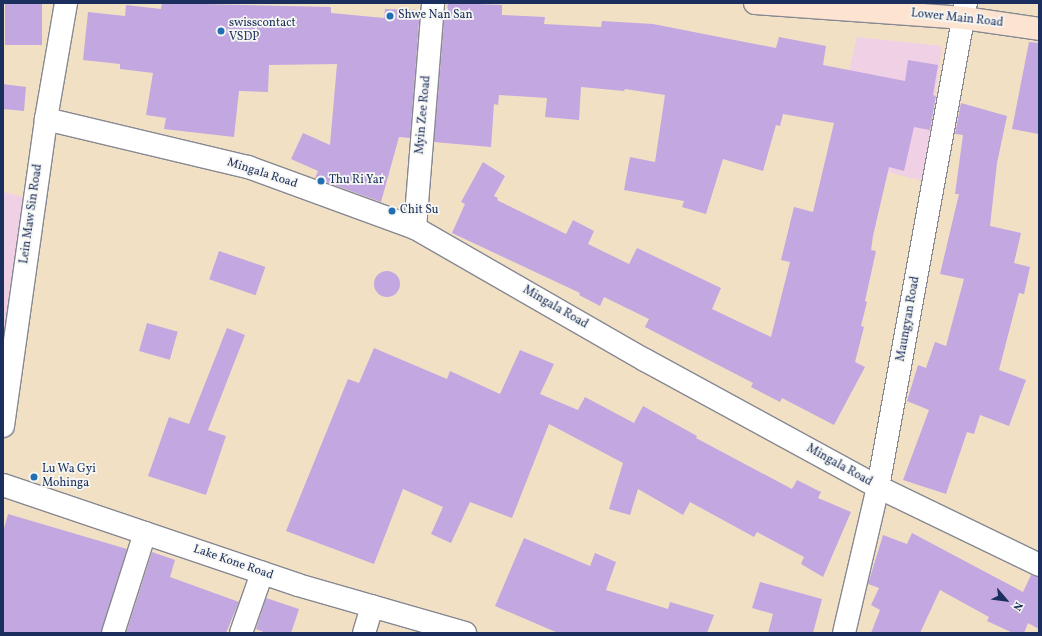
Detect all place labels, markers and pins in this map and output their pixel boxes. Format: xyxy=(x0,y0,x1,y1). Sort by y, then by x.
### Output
place label: Shwe Nan San xyxy=(398,9,473,23)
marker: Shwe Nan San xyxy=(385,11,395,21)
place label: swisscontact VSDP xyxy=(229,17,296,45)
marker: swisscontact VSDP xyxy=(216,26,226,36)
place label: Thu Ri Yar xyxy=(329,174,384,188)
marker: Thu Ri Yar xyxy=(316,176,326,186)
place label: Chit Su xyxy=(400,204,439,218)
marker: Chit Su xyxy=(387,206,397,216)
place label: Lu Wa Gyi Mohinga xyxy=(42,463,96,491)
marker: Lu Wa Gyi Mohinga xyxy=(29,472,39,482)

